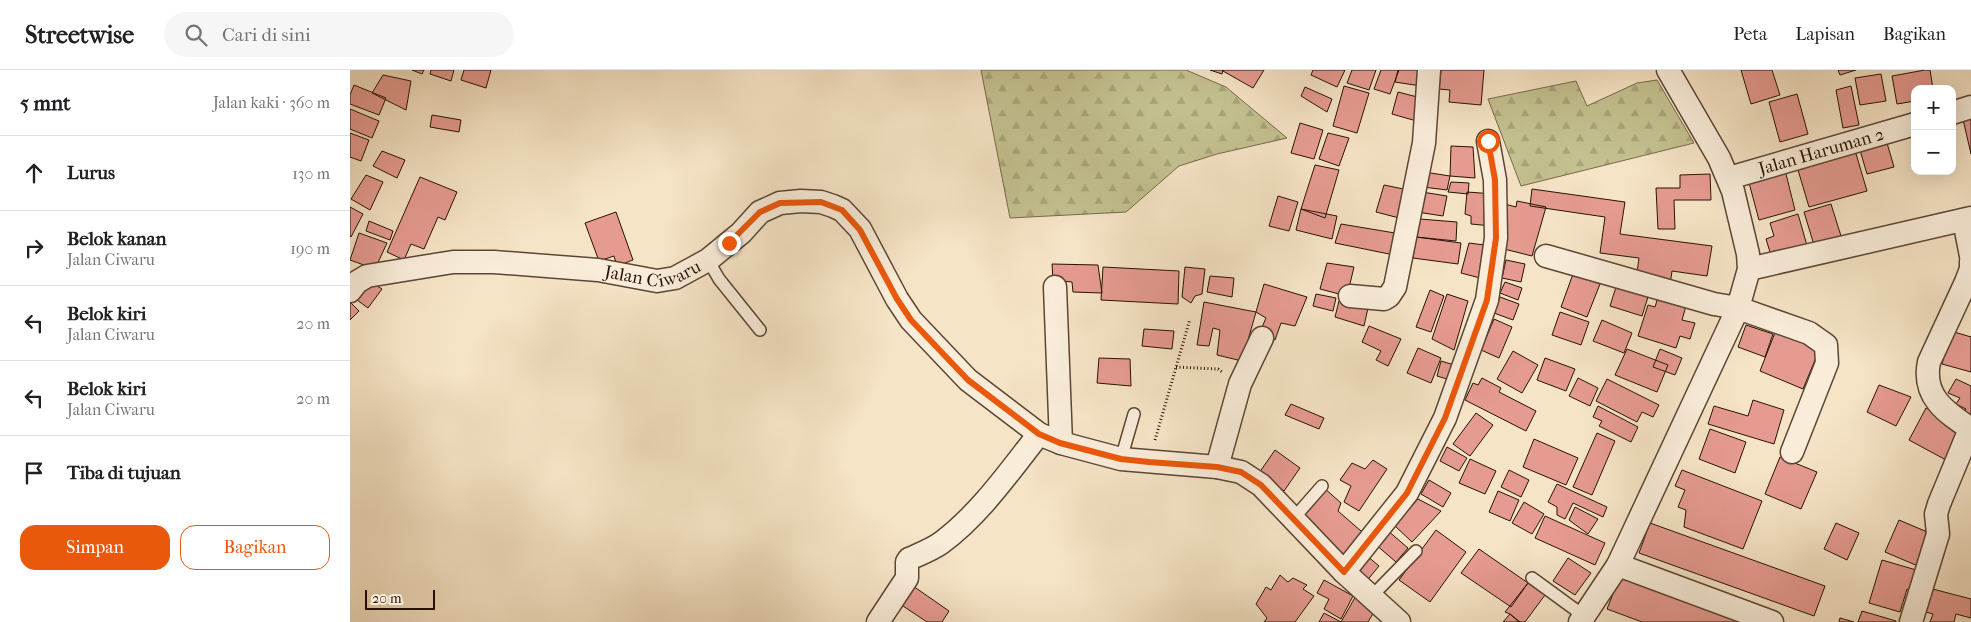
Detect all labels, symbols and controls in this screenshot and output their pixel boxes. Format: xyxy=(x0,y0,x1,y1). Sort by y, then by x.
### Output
search box xyxy=(164,12,514,57)
text: Streetwise xyxy=(25,21,134,49)
icon: search xyxy=(182,21,210,49)
text: Cari di sini xyxy=(222,24,311,46)
text: Peta xyxy=(1733,24,1767,45)
text: Lapisan xyxy=(1795,24,1855,45)
text: Bagikan xyxy=(1883,24,1946,45)
map controls xyxy=(1911,85,1956,175)
button: + xyxy=(1911,85,1956,130)
text: 5 mnt xyxy=(20,91,71,115)
text: Jalan kaki · 360 m xyxy=(213,93,330,112)
street label: Jalan Haruman 2 xyxy=(1754,124,1887,180)
route start xyxy=(1477,130,1500,153)
button: − xyxy=(1911,130,1956,175)
icon: ahead xyxy=(20,159,48,187)
text: Lurus xyxy=(67,162,115,184)
text: 130 m xyxy=(292,164,330,183)
text: Belok kanan xyxy=(67,228,167,250)
route end xyxy=(718,232,741,255)
icon: right xyxy=(20,234,48,262)
text: 190 m xyxy=(290,239,330,258)
text: Jalan Ciwaru xyxy=(67,250,155,269)
street label: Jalan Ciwaru xyxy=(601,256,705,292)
text: Belok kiri xyxy=(67,303,146,325)
icon: left xyxy=(20,309,48,337)
text: 20 m xyxy=(296,314,330,333)
text: Jalan Ciwaru xyxy=(67,325,155,344)
text: Belok kiri xyxy=(67,378,146,400)
icon: left xyxy=(20,384,48,412)
text: 20 m xyxy=(296,389,330,408)
text: Jalan Ciwaru xyxy=(67,400,155,419)
icon: arrive xyxy=(20,459,48,487)
text: Tiba di tujuan xyxy=(67,462,181,484)
button: Simpan xyxy=(20,525,170,570)
button: Bagikan xyxy=(180,525,330,570)
scale bar xyxy=(365,587,435,610)
text: 20 m xyxy=(372,590,402,607)

